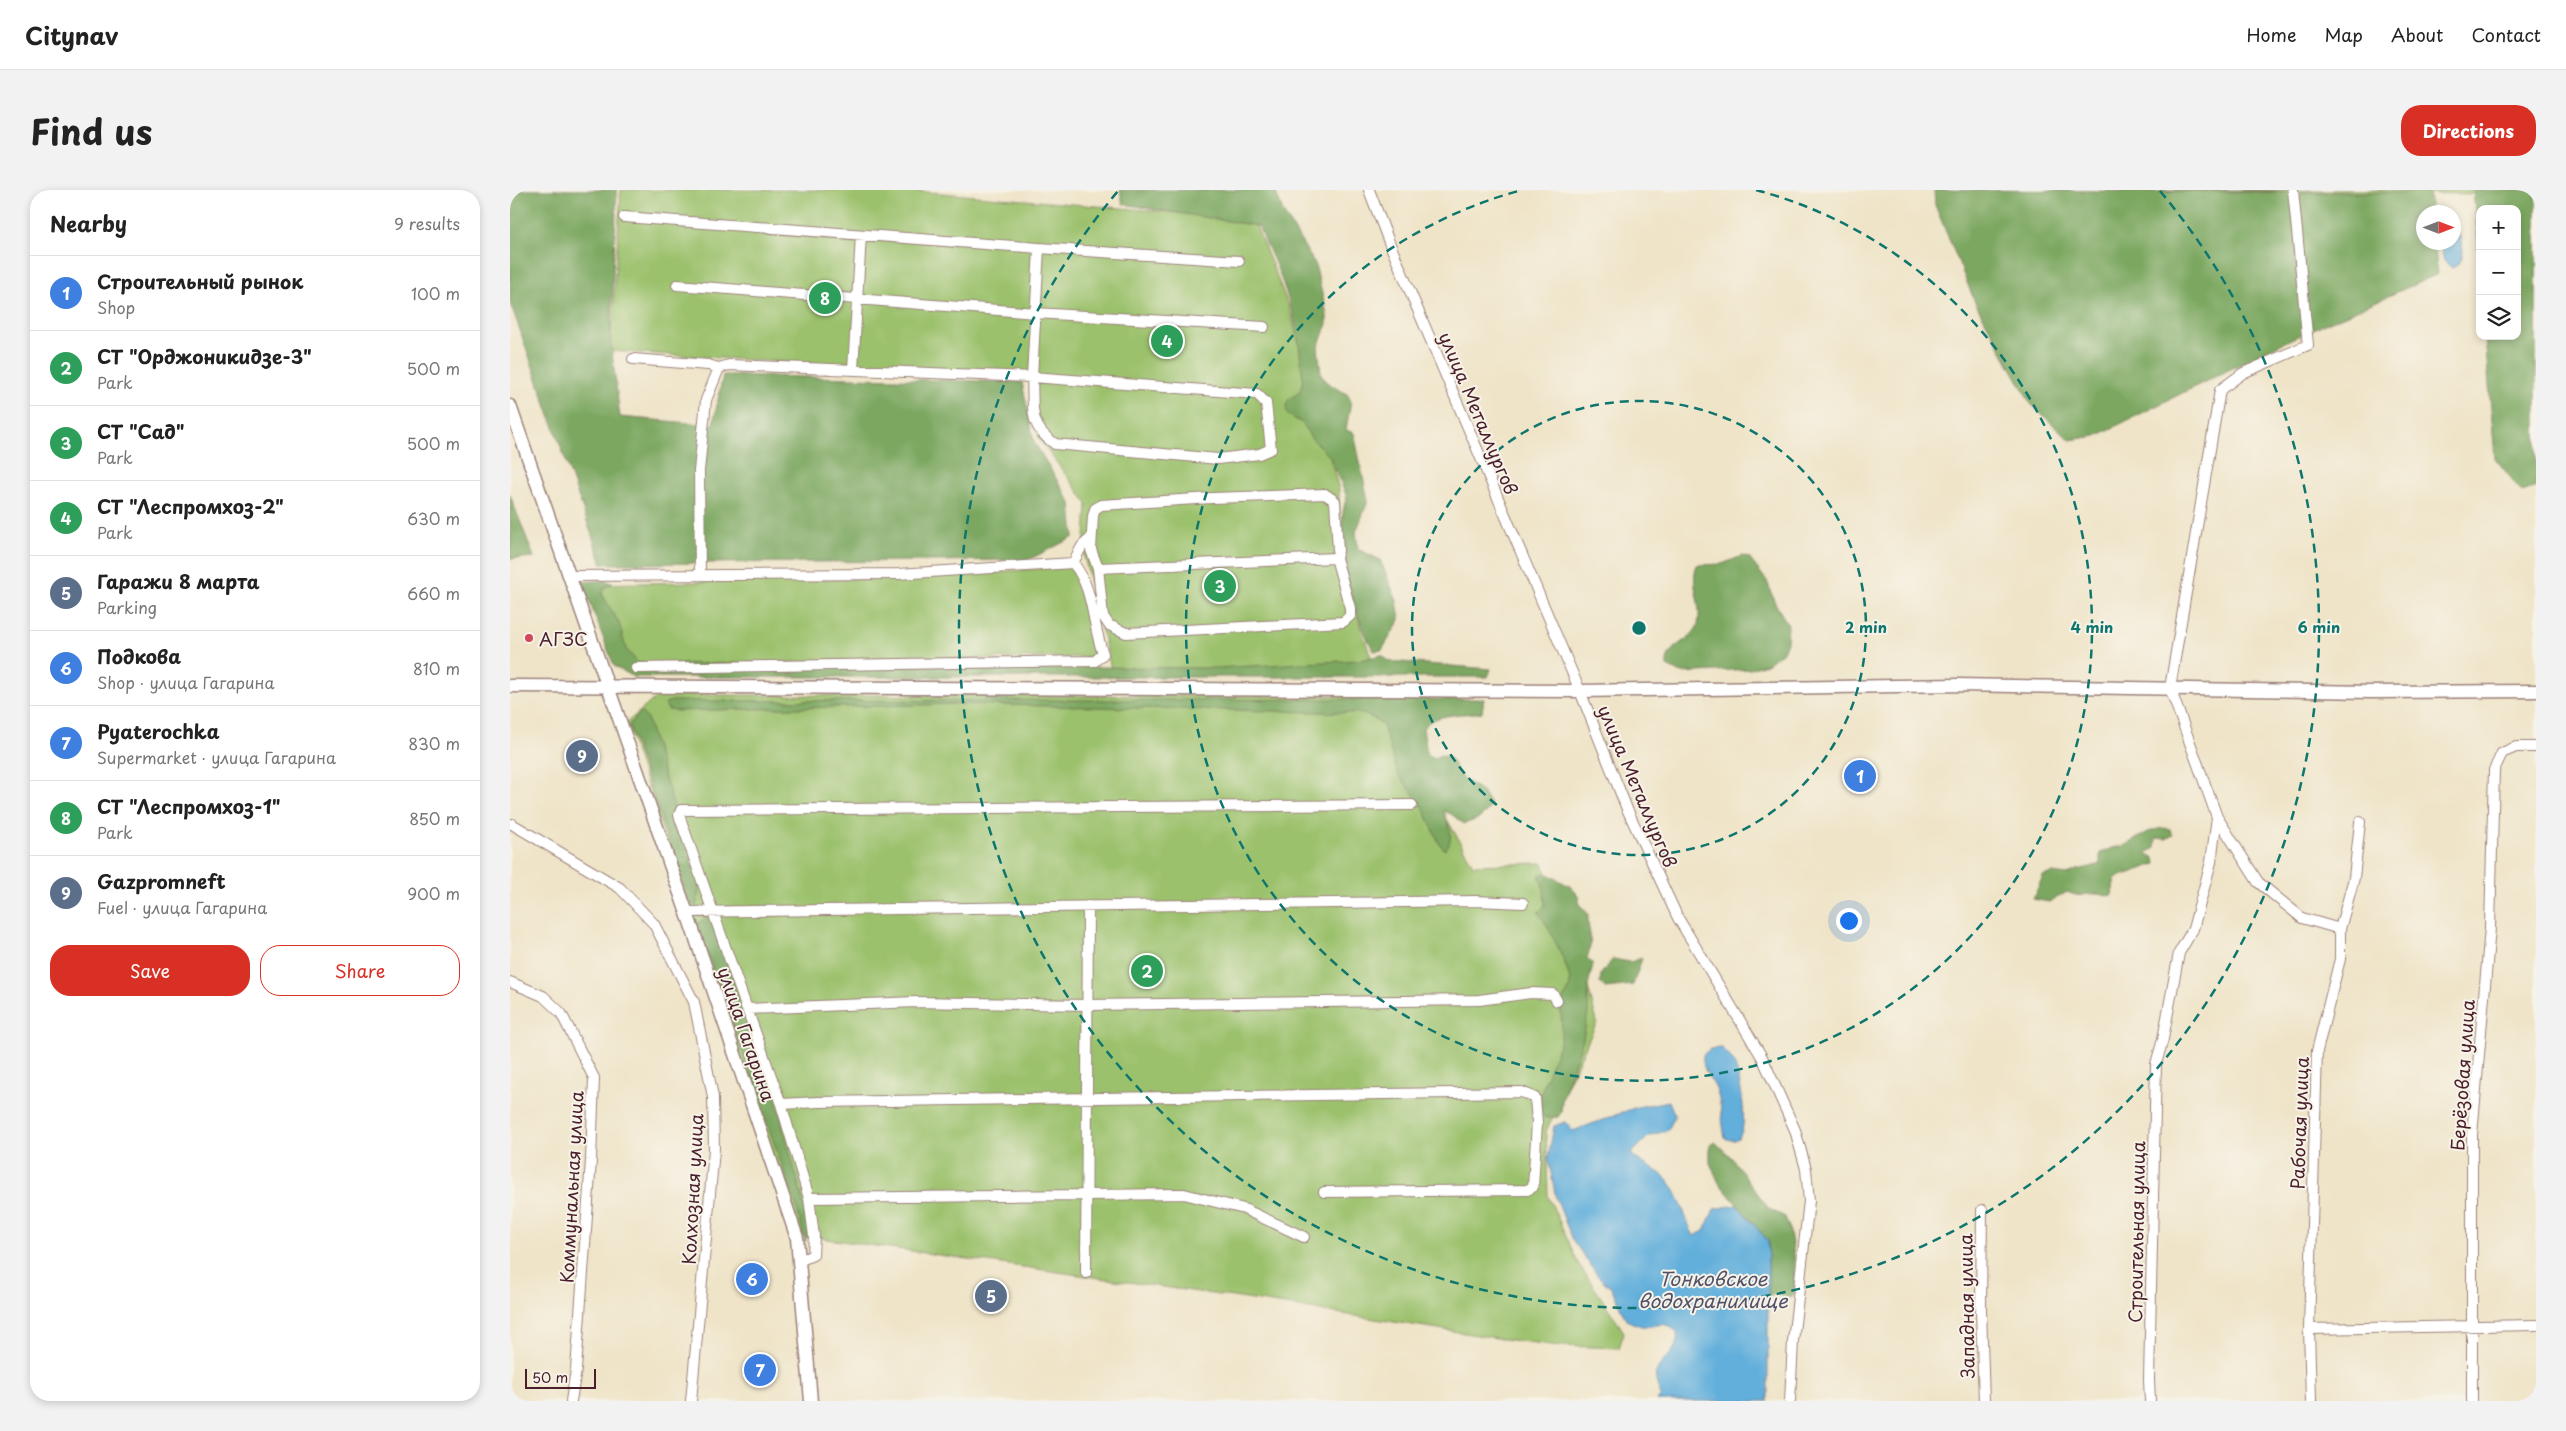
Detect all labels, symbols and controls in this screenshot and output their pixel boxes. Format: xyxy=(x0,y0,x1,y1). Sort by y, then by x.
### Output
text: Citynav xyxy=(25,17,118,53)
text: Home xyxy=(2246,21,2296,48)
text: Map xyxy=(2324,21,2363,48)
text: About xyxy=(2391,21,2443,48)
text: Contact xyxy=(2471,21,2541,48)
text: Find us xyxy=(30,104,152,157)
button: Directions xyxy=(2401,105,2536,156)
north arrow xyxy=(2416,205,2461,250)
map controls xyxy=(2476,205,2521,340)
button: + xyxy=(2476,205,2521,250)
text: Nearby xyxy=(50,207,127,239)
text: 9 results xyxy=(394,211,460,235)
button: − xyxy=(2476,250,2521,295)
text: Строительный рынок xyxy=(97,267,303,295)
pin: 8 xyxy=(809,279,841,317)
text: 1 xyxy=(62,281,70,305)
text: 100 m xyxy=(411,281,460,305)
text: Shop xyxy=(97,295,135,319)
button: layers xyxy=(2476,295,2521,340)
pin: 4 xyxy=(1151,322,1183,360)
street label: улица Металлургов xyxy=(1433,327,1525,499)
text: СТ "Орджоникидзе-3" xyxy=(97,342,312,370)
text: 2 xyxy=(60,356,72,380)
text: 500 m xyxy=(407,356,460,380)
text: Park xyxy=(97,370,133,394)
text: СТ "Сад" xyxy=(97,417,184,445)
text: 3 xyxy=(61,431,71,455)
text: 500 m xyxy=(407,431,460,455)
text: Park xyxy=(97,445,133,469)
text: СТ "Леспромхоз-2" xyxy=(97,492,284,520)
text: 4 xyxy=(61,506,71,530)
text: 630 m xyxy=(407,506,460,530)
text: Park xyxy=(97,520,133,544)
text: Гаражи 8 марта xyxy=(97,567,260,595)
pin: 3 xyxy=(1204,567,1236,605)
text: 5 xyxy=(61,581,71,605)
text: 660 m xyxy=(407,581,460,605)
text: Parking xyxy=(97,595,157,619)
text: 2 min xyxy=(1845,615,1887,638)
text: 4 min xyxy=(2071,615,2113,638)
text: 6 min xyxy=(2298,615,2340,638)
centre of rings xyxy=(1630,619,1648,637)
place label: АГЗС xyxy=(539,625,588,652)
marker: АГЗС xyxy=(523,632,535,644)
text: Подкова xyxy=(97,642,181,670)
text: 6 xyxy=(60,656,72,680)
text: 810 m xyxy=(413,656,460,680)
text: Shop · улица Гагарина xyxy=(97,670,274,694)
street label: улица Металлургов xyxy=(1592,700,1684,872)
text: Pyaterochka xyxy=(97,717,220,745)
text: 7 xyxy=(61,731,71,755)
text: 830 m xyxy=(408,731,460,755)
pin: 9 xyxy=(566,737,598,775)
text: Supermarket · улица Гагарина xyxy=(97,745,336,769)
pin: 1 xyxy=(1844,757,1876,795)
text: СТ "Леспромхоз-1" xyxy=(97,792,280,820)
text: 8 xyxy=(61,806,71,830)
text: 850 m xyxy=(409,806,460,830)
text: Park xyxy=(97,820,133,844)
text: Gazpromneft xyxy=(97,867,226,895)
text: 9 xyxy=(61,881,71,905)
text: 900 m xyxy=(407,881,460,905)
text: Fuel · улица Гагарина xyxy=(97,895,267,919)
your location xyxy=(1836,908,1862,934)
button: Save xyxy=(50,945,250,996)
button: Share xyxy=(260,945,460,996)
pin: 2 xyxy=(1131,952,1163,990)
street label: улица Гагарина xyxy=(711,963,783,1105)
street label: Берёзовая улица xyxy=(2443,998,2481,1151)
street label: Рабочая улица xyxy=(2283,1056,2315,1190)
street label: Коммунальная улица xyxy=(552,1089,590,1284)
street label: Колхозная улица xyxy=(675,1112,709,1265)
street label: Строительная улица xyxy=(2121,1140,2151,1323)
street label: Западная улица xyxy=(1951,1233,1981,1379)
pin: 6 xyxy=(736,1260,768,1298)
water label: Тонковское водохранилище xyxy=(1638,1264,1788,1314)
pin: 5 xyxy=(975,1277,1007,1315)
pin: 7 xyxy=(744,1351,776,1389)
scale bar xyxy=(525,1366,596,1389)
text: 50 m xyxy=(532,1367,568,1388)

